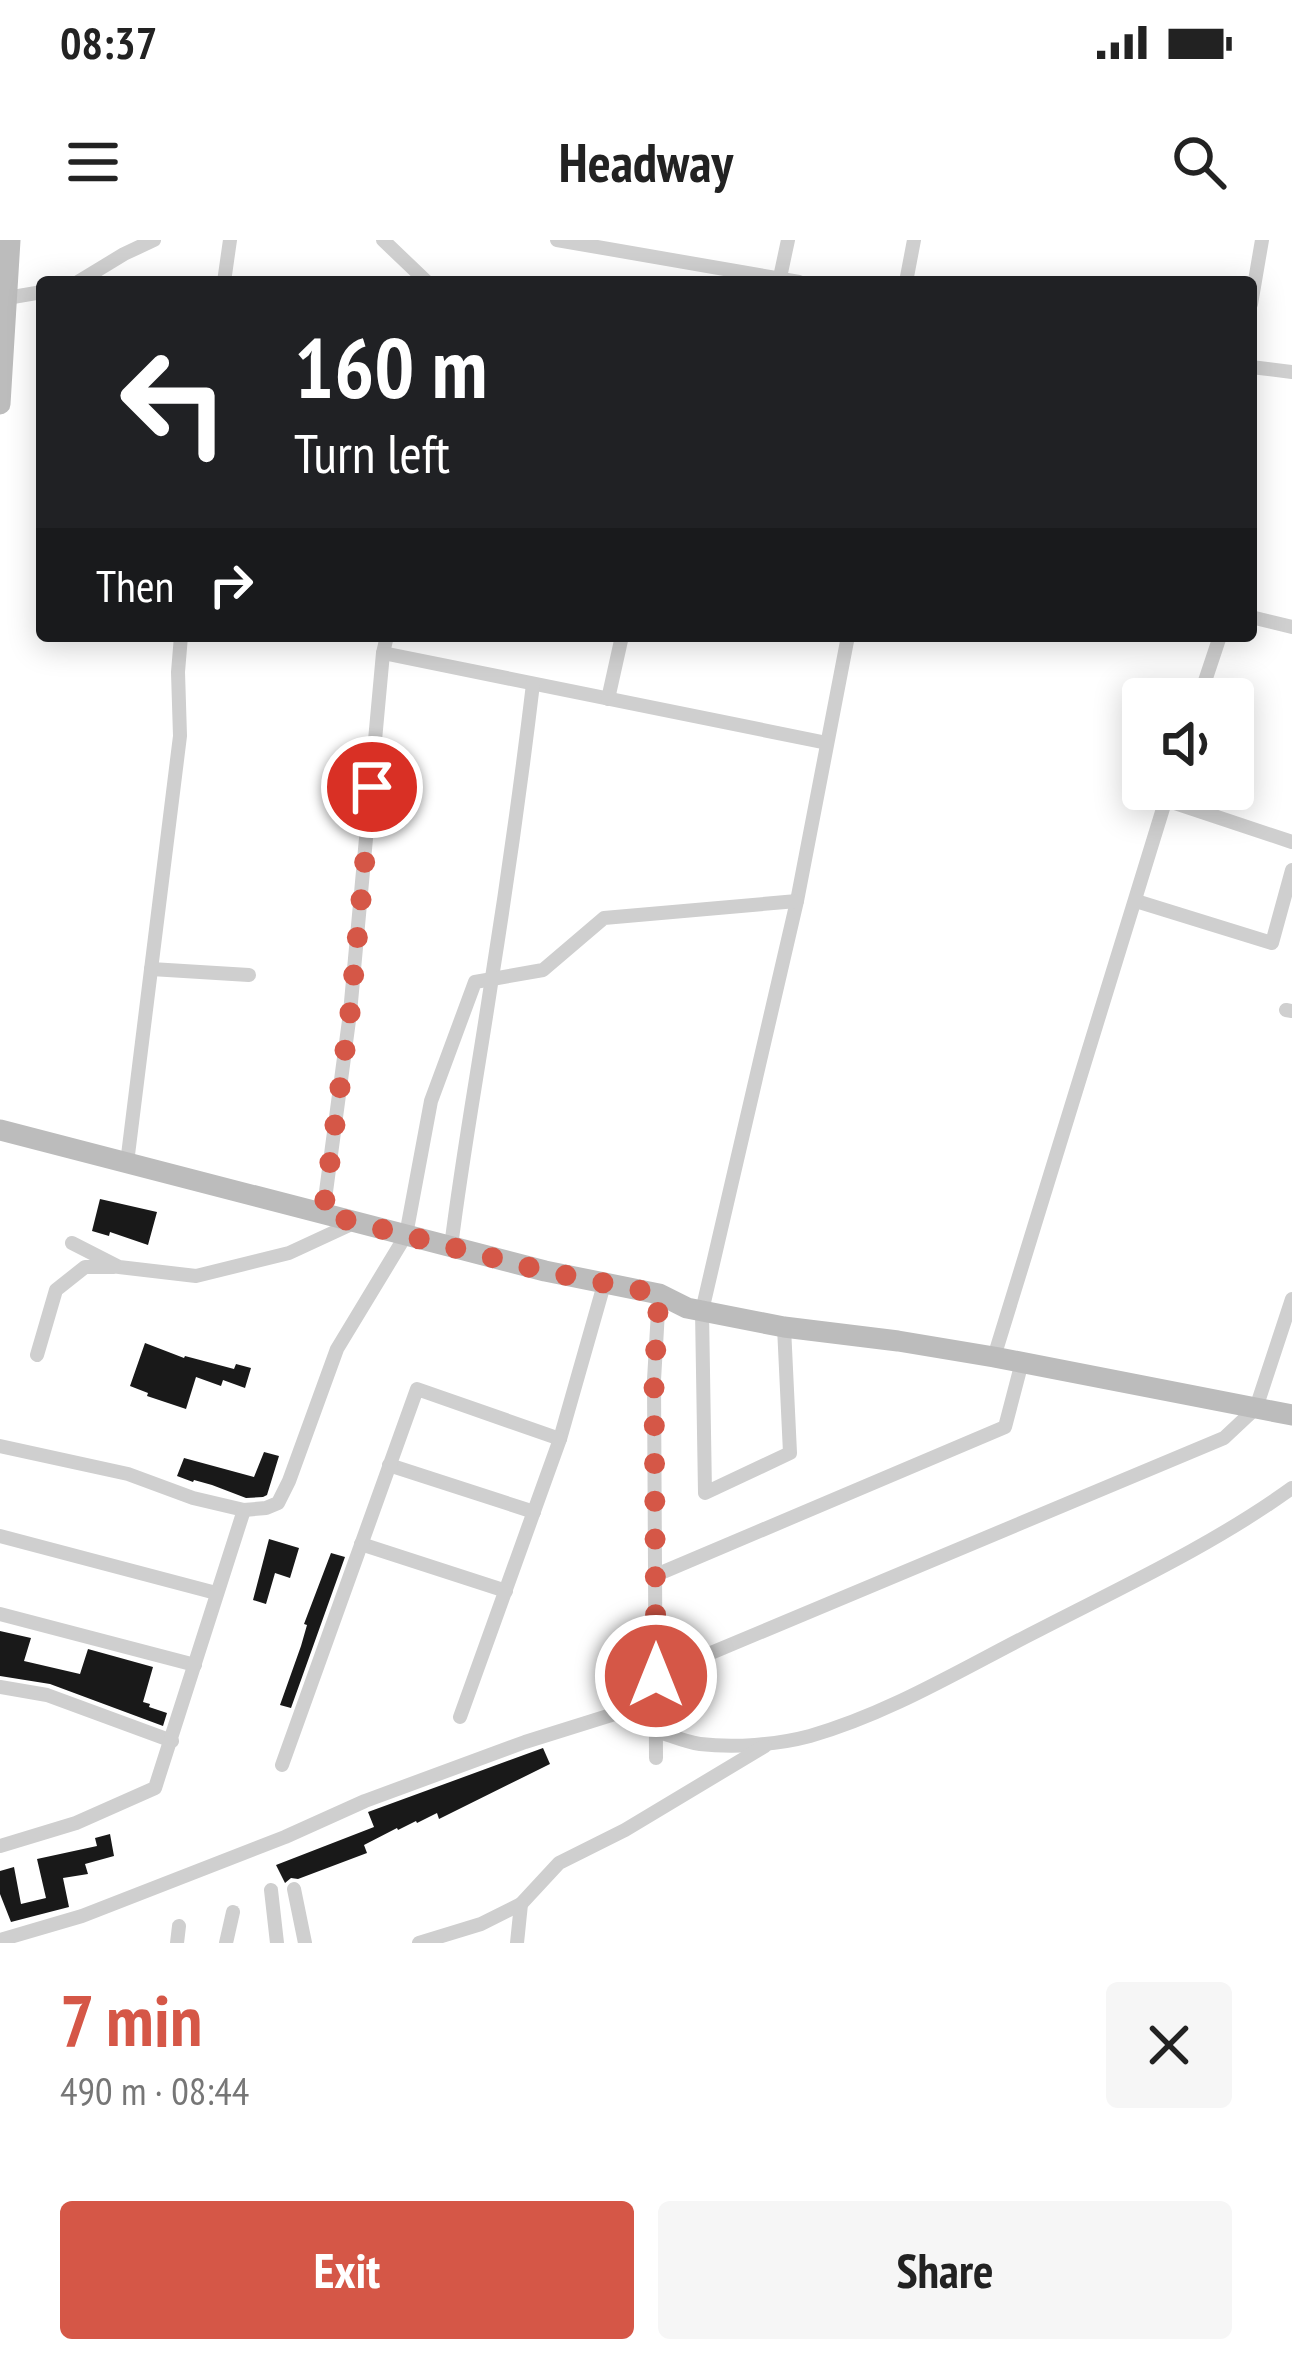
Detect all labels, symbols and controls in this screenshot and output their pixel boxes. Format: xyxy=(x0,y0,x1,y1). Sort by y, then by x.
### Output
text: 08:37 xyxy=(60,13,157,71)
text: Headway xyxy=(559,127,733,197)
icon: menu xyxy=(60,129,126,195)
icon: search xyxy=(1166,129,1232,195)
text: 160 m xyxy=(294,312,487,421)
icon: left xyxy=(96,324,252,480)
text: Turn left xyxy=(294,418,450,488)
icon: right xyxy=(198,552,264,618)
text: Then xyxy=(96,556,174,614)
map controls xyxy=(1122,678,1254,810)
button: sound xyxy=(1122,678,1254,810)
pin xyxy=(321,736,423,838)
icon: arrive xyxy=(339,754,405,820)
position arrow xyxy=(593,1613,719,1739)
text: 7 min xyxy=(60,1973,202,2066)
button: close xyxy=(1106,1982,1232,2108)
text: 490 m · 08:44 xyxy=(60,2065,249,2116)
button: Exit xyxy=(60,2201,634,2339)
button: Share xyxy=(658,2201,1232,2339)

